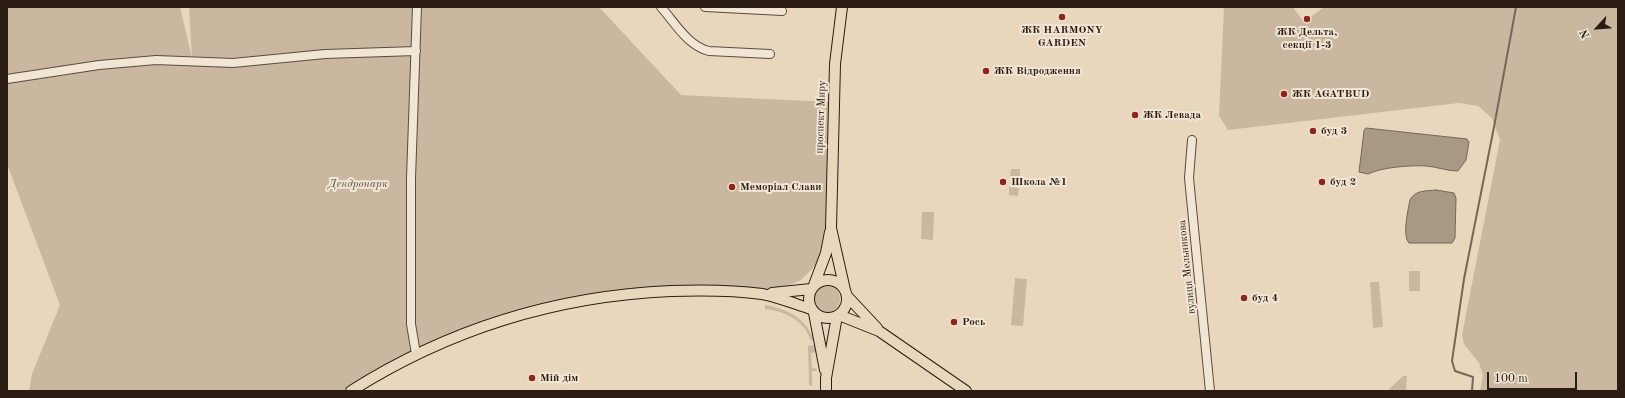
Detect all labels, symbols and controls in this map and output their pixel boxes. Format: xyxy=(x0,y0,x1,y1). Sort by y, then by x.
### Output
north arrow xyxy=(1577,8,1617,48)
marker: ЖК HARMONY GARDEN xyxy=(1057,12,1067,22)
marker: ЖК Дельта, секції 1-3 xyxy=(1302,14,1312,24)
place label: ЖК HARMONY GARDEN xyxy=(1021,23,1103,49)
place label: ЖК Дельта, секції 1-3 xyxy=(1277,25,1337,51)
text: N xyxy=(1579,27,1593,40)
place label: ЖК Відродження xyxy=(994,64,1081,78)
marker: ЖК Відродження xyxy=(981,66,991,76)
street label: проспект Миру xyxy=(813,80,829,154)
place label: ЖК AGATBUD xyxy=(1292,87,1369,101)
marker: ЖК AGATBUD xyxy=(1279,89,1289,99)
place label: ЖК Левада xyxy=(1143,108,1201,122)
marker: ЖК Левада xyxy=(1130,110,1140,120)
place label: буд 3 xyxy=(1321,124,1347,138)
marker: буд 3 xyxy=(1308,126,1318,136)
place label: Школа №1 xyxy=(1011,175,1067,189)
place label: буд 2 xyxy=(1330,175,1356,189)
park label: Дендропарк xyxy=(328,177,388,191)
marker: Школа №1 xyxy=(998,177,1008,187)
marker: буд 2 xyxy=(1317,177,1327,187)
place label: Меморіал Слави xyxy=(740,180,822,194)
marker: Меморіал Слави xyxy=(727,182,737,192)
street label: вулиця Мельникова xyxy=(1175,219,1199,315)
place label: буд 4 xyxy=(1252,291,1278,305)
marker: буд 4 xyxy=(1239,293,1249,303)
place label: Рось xyxy=(962,315,985,329)
marker: Рось xyxy=(949,317,959,327)
scale bar xyxy=(1489,364,1579,390)
place label: Мій дім xyxy=(540,371,578,385)
marker: Мій дім xyxy=(527,373,537,383)
text: 100 m xyxy=(1494,373,1528,385)

